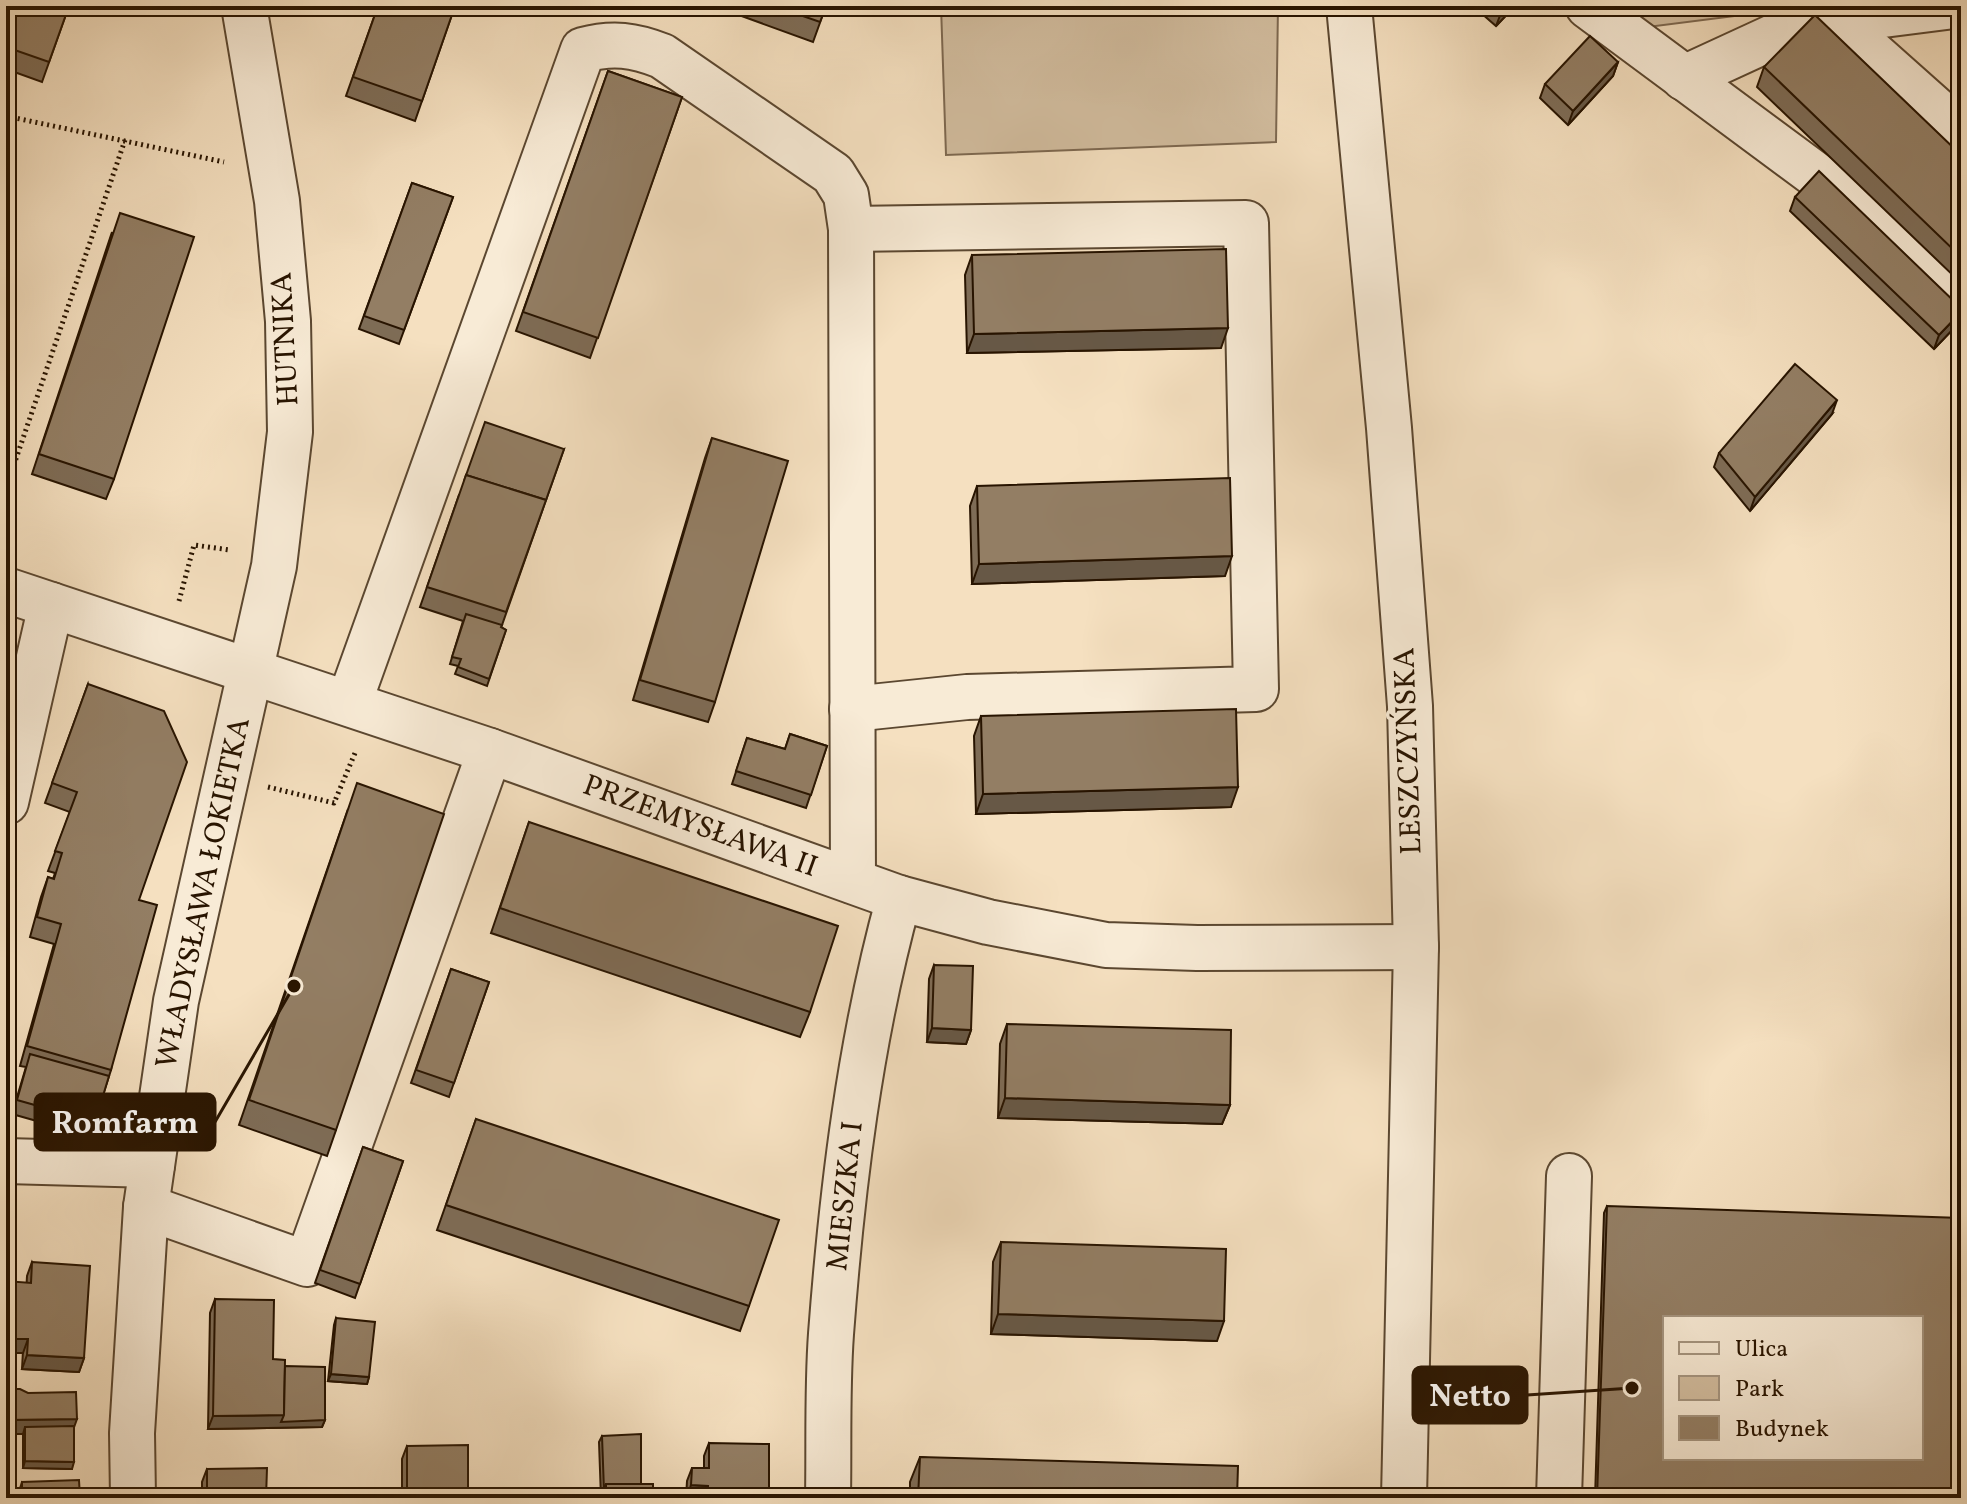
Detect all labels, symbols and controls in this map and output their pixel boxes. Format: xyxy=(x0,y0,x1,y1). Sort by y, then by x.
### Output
street label: HUTNIKA xyxy=(262,271,310,407)
street label: LESZCZYŃSKA xyxy=(1384,647,1434,855)
street label: WŁADYSŁAWA ŁOKIETKA xyxy=(146,714,262,1072)
street label: PRZEMYSŁAWA II xyxy=(577,765,823,889)
callout: Romfarm xyxy=(35,1094,215,1150)
text: Romfarm xyxy=(51,1103,199,1147)
street label: MIESZKA I xyxy=(817,1119,875,1273)
legend xyxy=(1663,1316,1923,1460)
text: Ulica xyxy=(1735,1333,1788,1367)
callout: Netto xyxy=(1413,1367,1527,1423)
text: Park xyxy=(1735,1373,1784,1407)
text: Netto xyxy=(1429,1376,1511,1420)
text: Budynek xyxy=(1735,1413,1829,1447)

